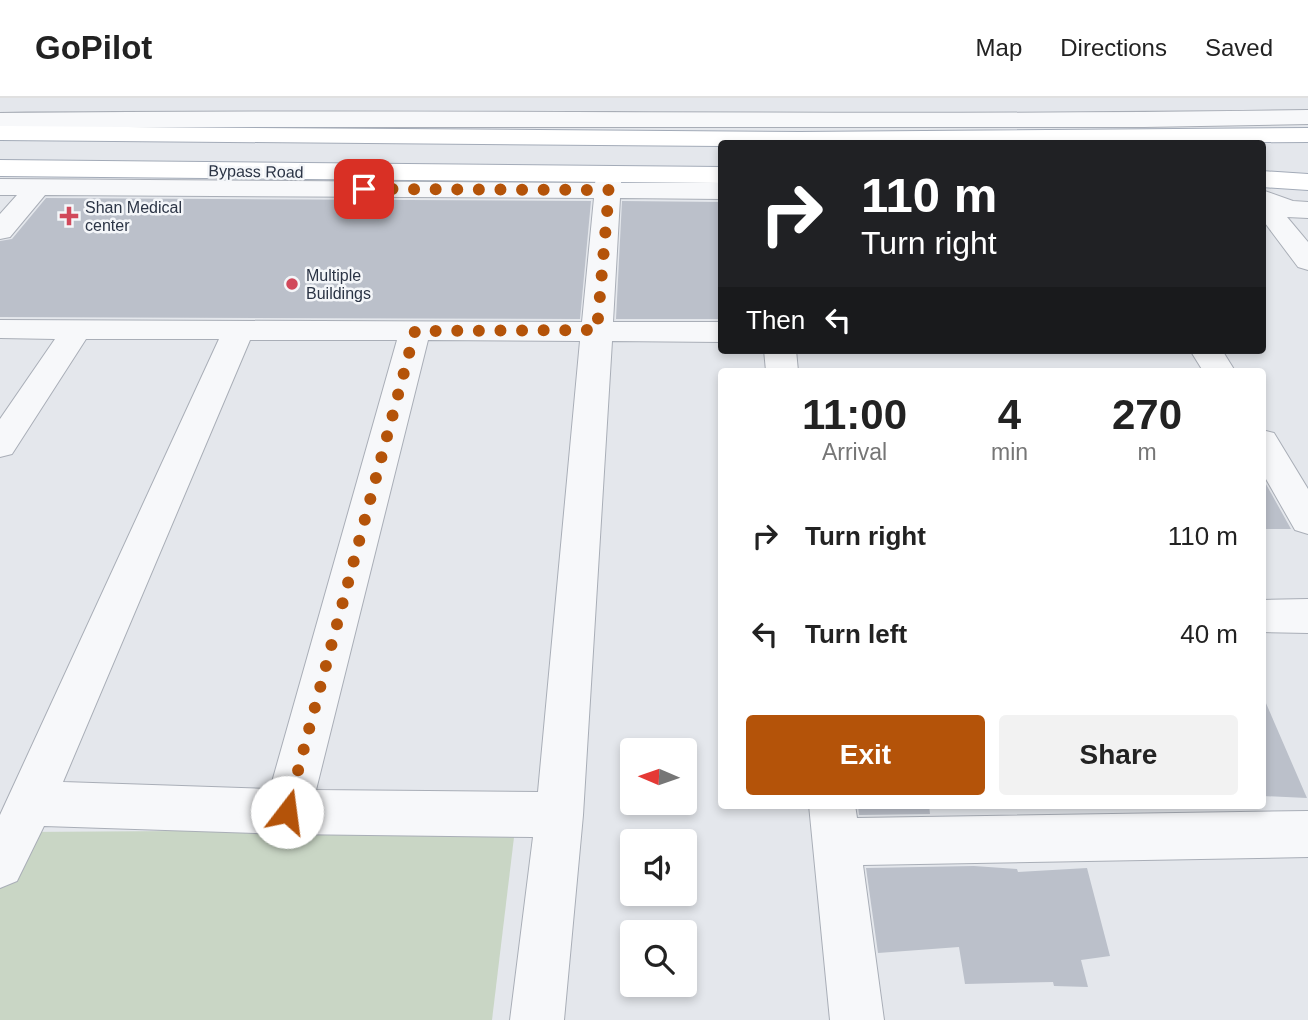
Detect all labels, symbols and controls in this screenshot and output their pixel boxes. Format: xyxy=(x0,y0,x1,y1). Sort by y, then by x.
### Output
text: GoPilot xyxy=(35,29,152,66)
text: Map xyxy=(976,34,1022,61)
text: Directions xyxy=(1060,34,1167,61)
text: Saved xyxy=(1205,34,1273,61)
pin xyxy=(334,159,394,219)
street label: Bypass Road xyxy=(208,162,304,181)
icon: right xyxy=(746,168,837,259)
text: 110 m xyxy=(861,168,997,222)
icon: arrive xyxy=(345,170,383,208)
place label: Shan Medical center xyxy=(85,199,182,234)
marker: Shan Medical center xyxy=(59,206,79,226)
text: Turn right xyxy=(861,225,997,261)
place label: Multiple Buildings xyxy=(306,267,371,302)
marker: Multiple Buildings xyxy=(284,276,300,292)
icon: left xyxy=(819,301,857,339)
text: Then xyxy=(746,305,805,335)
text: 11:00 xyxy=(802,391,907,438)
text: 4 xyxy=(998,391,1021,438)
text: 270 xyxy=(1112,391,1182,438)
text: Arrival xyxy=(822,439,887,465)
text: min xyxy=(991,439,1028,465)
text: m xyxy=(1137,439,1157,465)
icon: right xyxy=(746,517,784,555)
text: Turn right xyxy=(805,521,926,551)
text: 110 m xyxy=(1168,521,1238,551)
icon: left xyxy=(746,615,784,653)
text: Turn left xyxy=(805,619,907,649)
text: 40 m xyxy=(1180,619,1238,649)
button: Exit xyxy=(746,715,985,795)
button: Share xyxy=(999,715,1238,795)
north arrow xyxy=(620,738,696,816)
map controls xyxy=(620,738,697,997)
position arrow xyxy=(250,775,324,849)
button: sound xyxy=(620,829,697,906)
button: search xyxy=(620,920,697,997)

